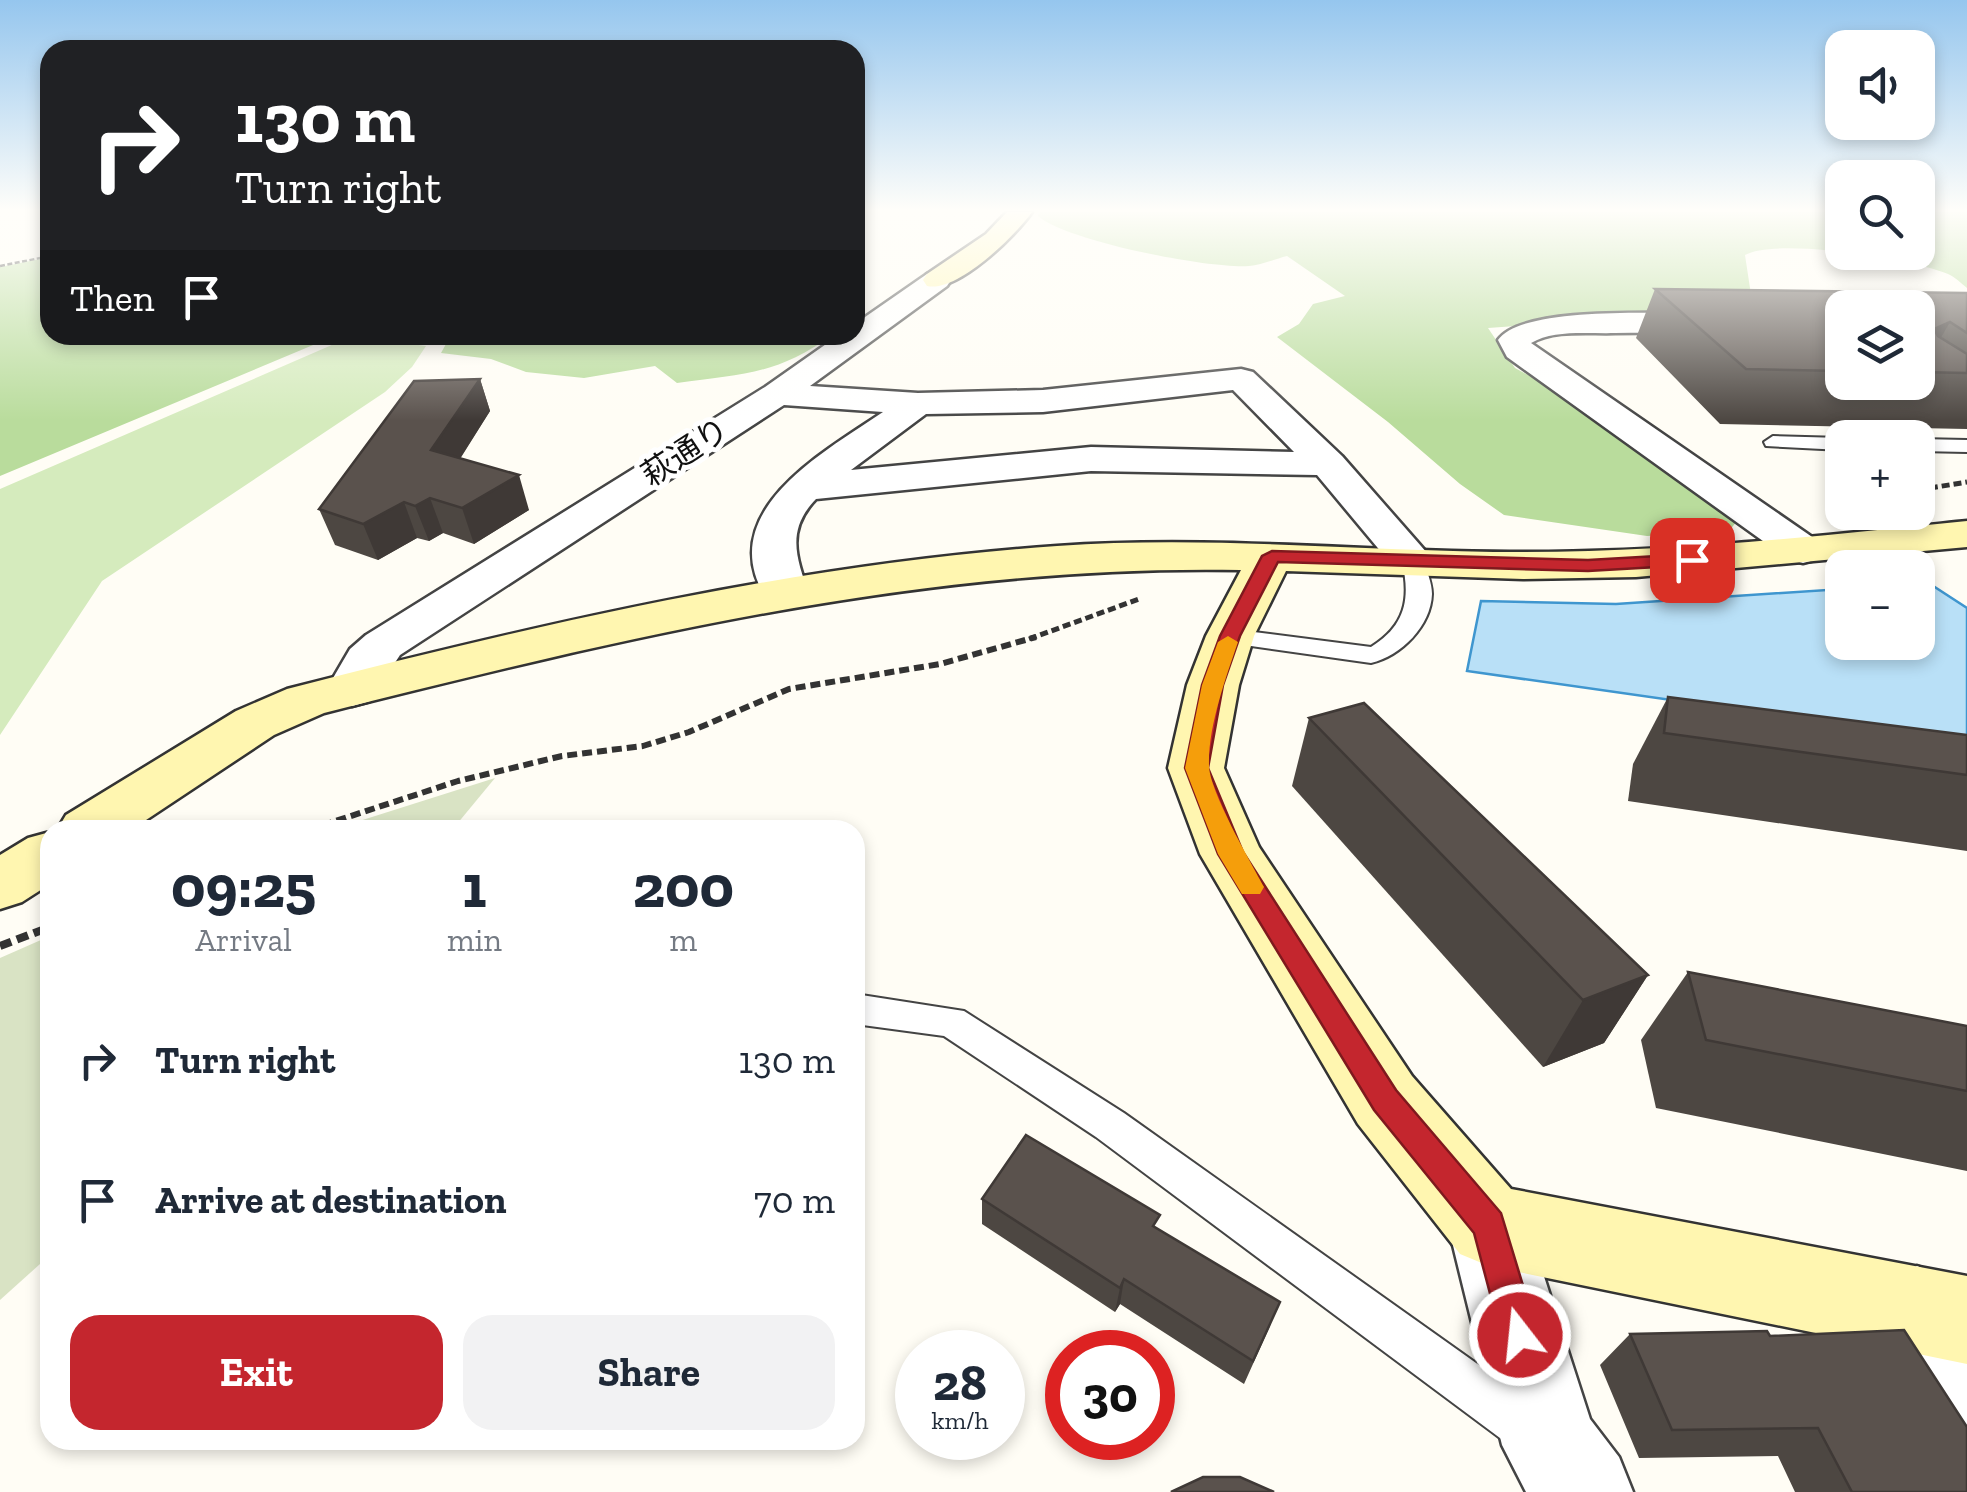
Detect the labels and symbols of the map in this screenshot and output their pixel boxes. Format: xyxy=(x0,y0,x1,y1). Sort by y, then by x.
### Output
street label: 萩通り xyxy=(634,410,736,494)
pin xyxy=(1650,518,1735,603)
position arrow xyxy=(1468,1283,1572,1387)
speed limit sign: 30 xyxy=(1045,1330,1175,1460)

